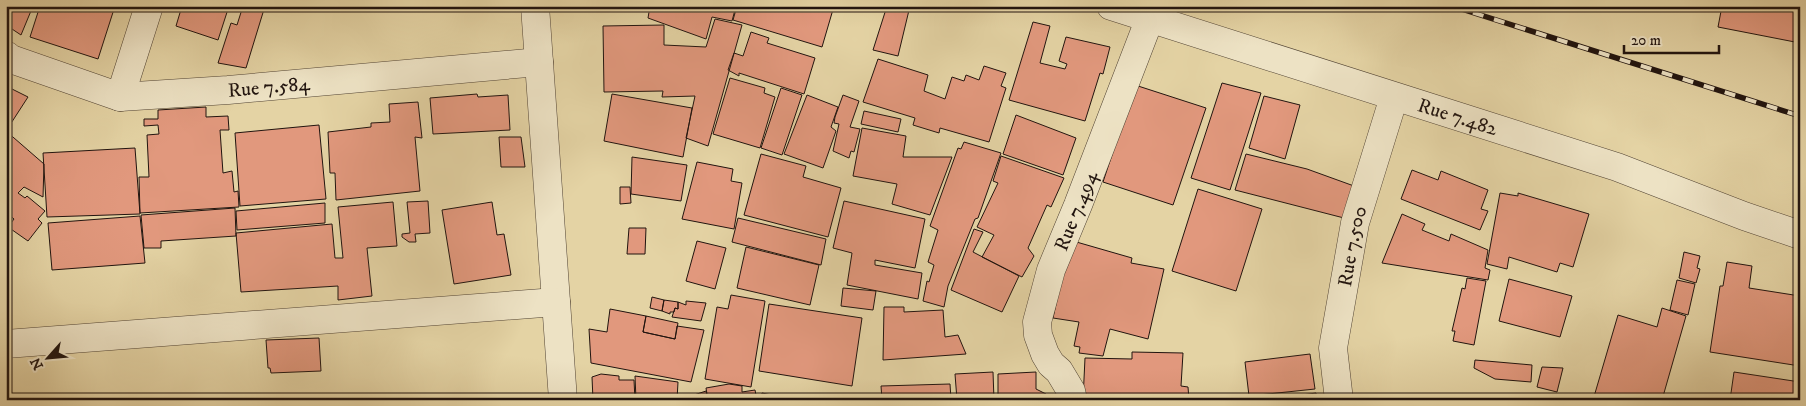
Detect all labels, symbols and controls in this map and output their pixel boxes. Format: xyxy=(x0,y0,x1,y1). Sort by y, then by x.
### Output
scale bar xyxy=(1624,22,1718,54)
text: 20 m xyxy=(1631,31,1661,50)
street label: Rue 7.584 xyxy=(227,72,311,104)
street label: Rue 7.482 xyxy=(1414,93,1501,142)
street label: Rue 7.494 xyxy=(1049,167,1104,255)
street label: Rue 7.500 xyxy=(1333,203,1374,289)
north arrow xyxy=(22,334,72,384)
text: N xyxy=(26,354,48,373)

